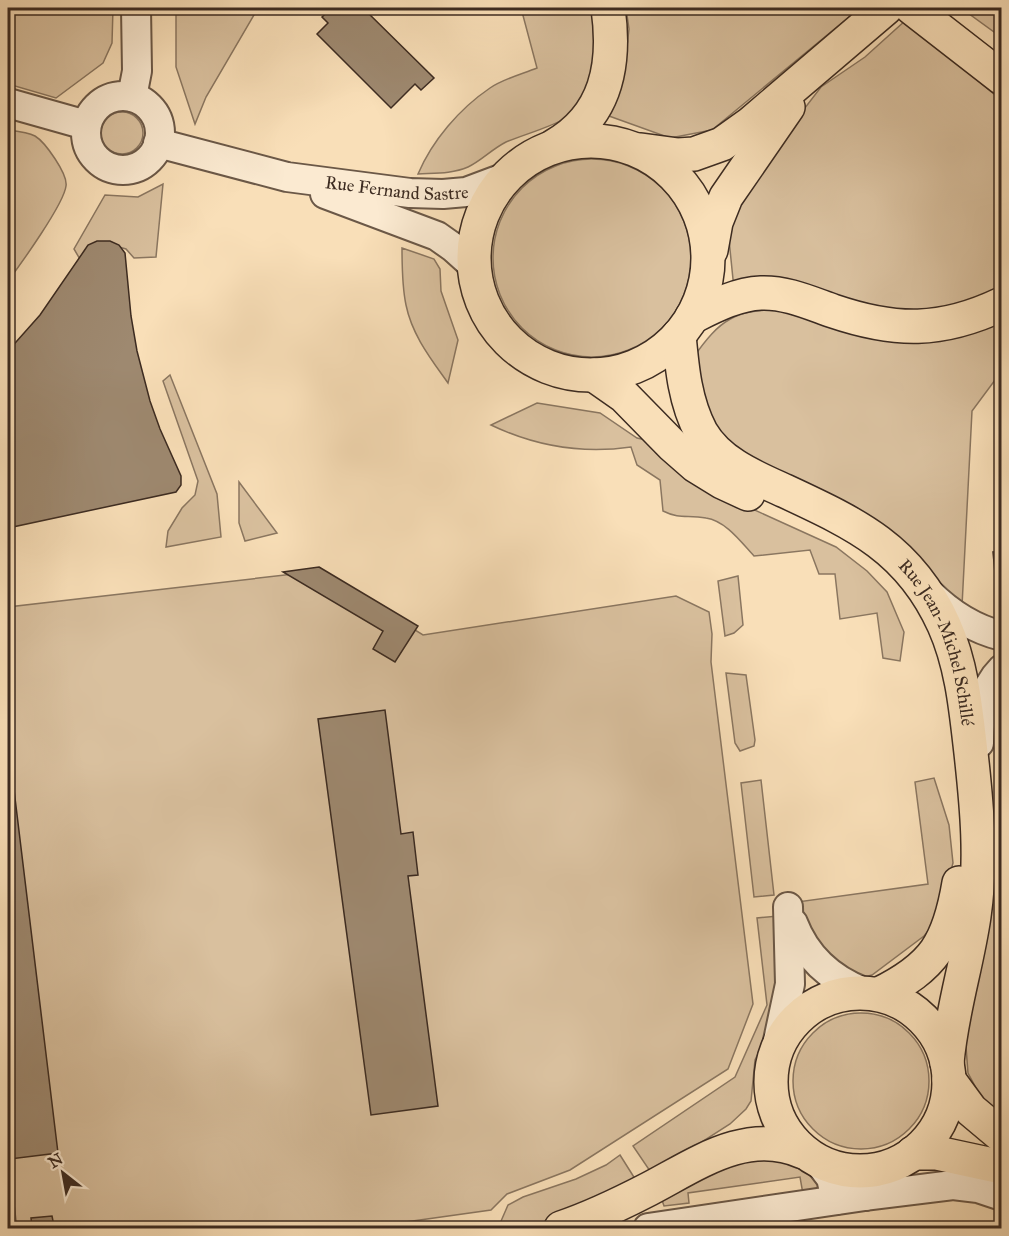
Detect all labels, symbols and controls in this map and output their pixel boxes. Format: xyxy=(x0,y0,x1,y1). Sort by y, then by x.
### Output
street label: Rue Fernand Sastre xyxy=(324,171,470,205)
street label: Rue Jean-Michel Schillé xyxy=(894,554,979,727)
north arrow xyxy=(33,1143,93,1203)
text: N xyxy=(45,1149,67,1172)

